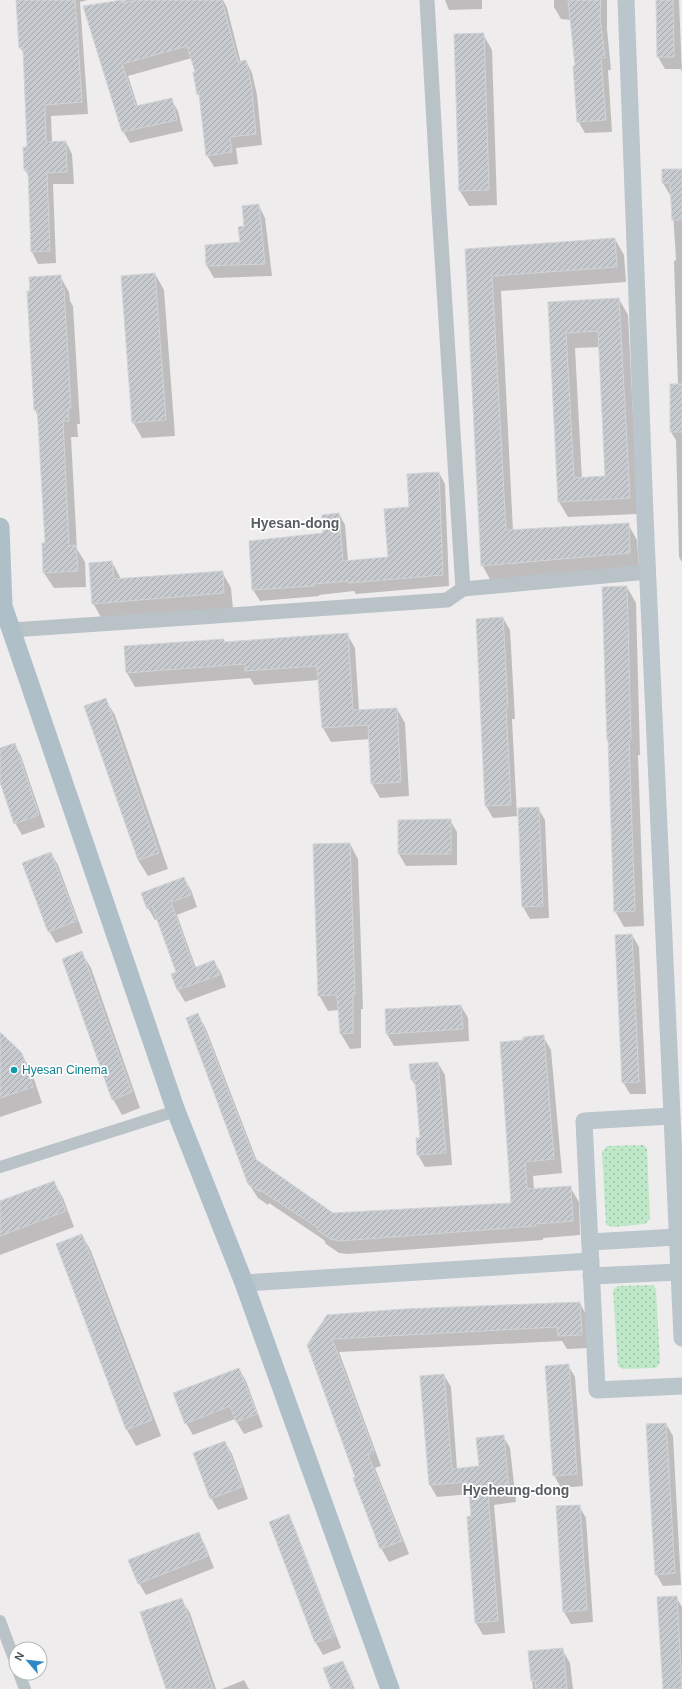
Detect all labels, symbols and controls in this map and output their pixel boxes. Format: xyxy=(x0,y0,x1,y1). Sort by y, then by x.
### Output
district label: Hyesan-dong xyxy=(251,515,339,531)
place label: Hyesan Cinema xyxy=(22,1063,108,1077)
marker: Hyesan Cinema xyxy=(9,1065,19,1075)
district label: Hyeheung-dong xyxy=(463,1482,569,1498)
north arrow xyxy=(8,1641,48,1681)
text: N xyxy=(12,1650,26,1663)

